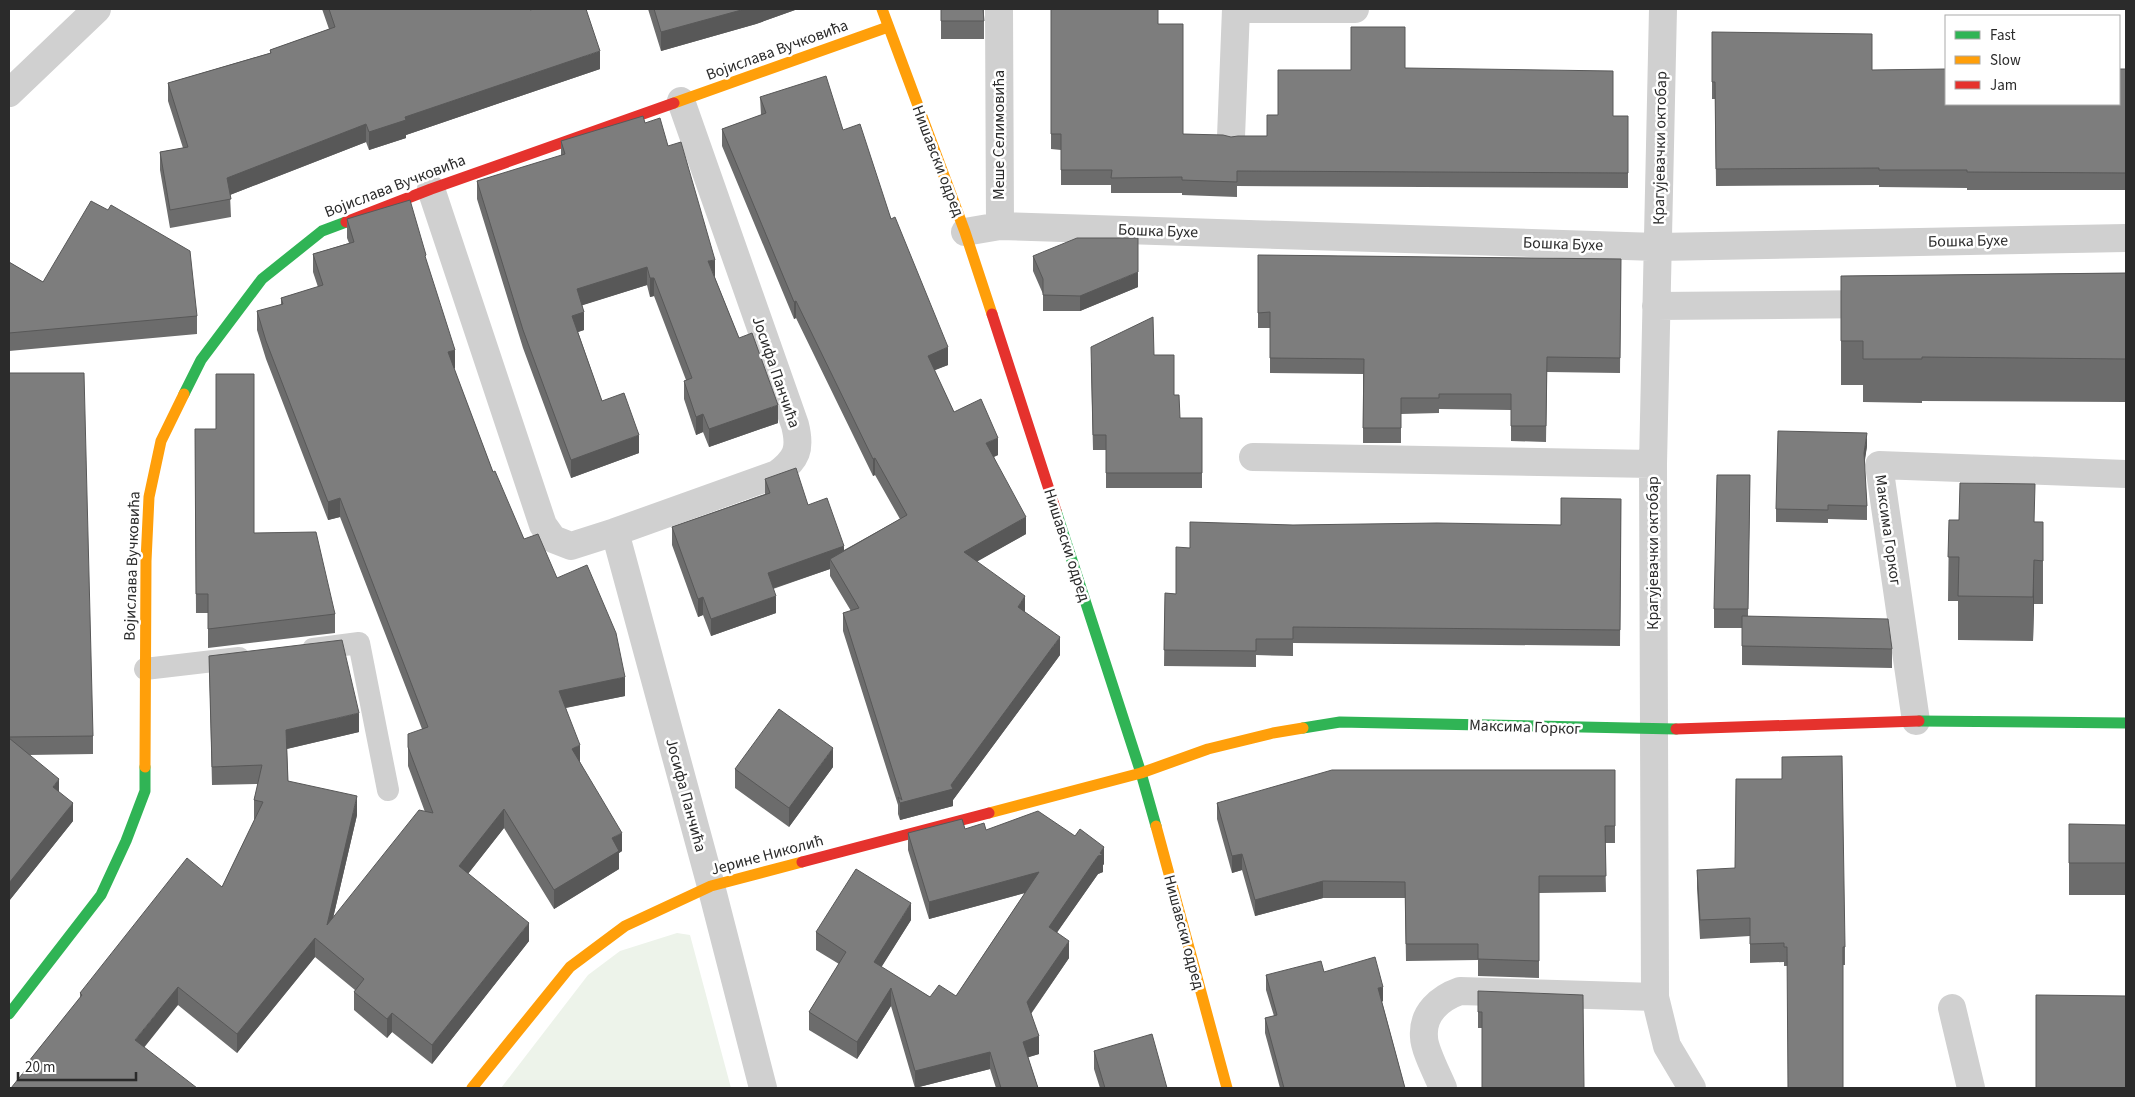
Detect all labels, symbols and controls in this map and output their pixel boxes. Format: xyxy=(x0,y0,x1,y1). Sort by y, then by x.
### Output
street label: Војислава Вучковића xyxy=(703,14,851,86)
legend xyxy=(1945,15,2120,105)
text: Fast xyxy=(1990,25,2016,46)
text: Slow xyxy=(1990,50,2021,71)
street label: Меше Селимовића xyxy=(988,70,1010,200)
street label: Крагујевачки октобар xyxy=(1648,71,1672,225)
text: Jam xyxy=(1990,75,2017,96)
street label: Нишавски одред xyxy=(907,102,970,220)
street label: Војислава Вучковића xyxy=(321,149,469,223)
street label: Бошка Бухе xyxy=(1118,219,1198,243)
street label: Бошка Бухе xyxy=(1928,229,2008,253)
street label: Бошка Бухе xyxy=(1523,232,1603,256)
street label: Јосифа Панчића xyxy=(747,313,805,431)
street label: Максима Горког xyxy=(1869,473,1907,587)
street label: Крагујевачки октобар xyxy=(1642,476,1664,630)
street label: Нишавски одред xyxy=(1038,486,1096,605)
street label: Војислава Вучковића xyxy=(118,491,146,641)
street label: Максима Горког xyxy=(1469,714,1582,740)
street label: Јосифа Панчића xyxy=(660,736,712,854)
street label: Јерине Николић xyxy=(708,829,826,881)
street label: Нишавски одред xyxy=(1158,872,1210,992)
scale bar xyxy=(18,1050,135,1082)
text: 20 m xyxy=(25,1057,55,1078)

